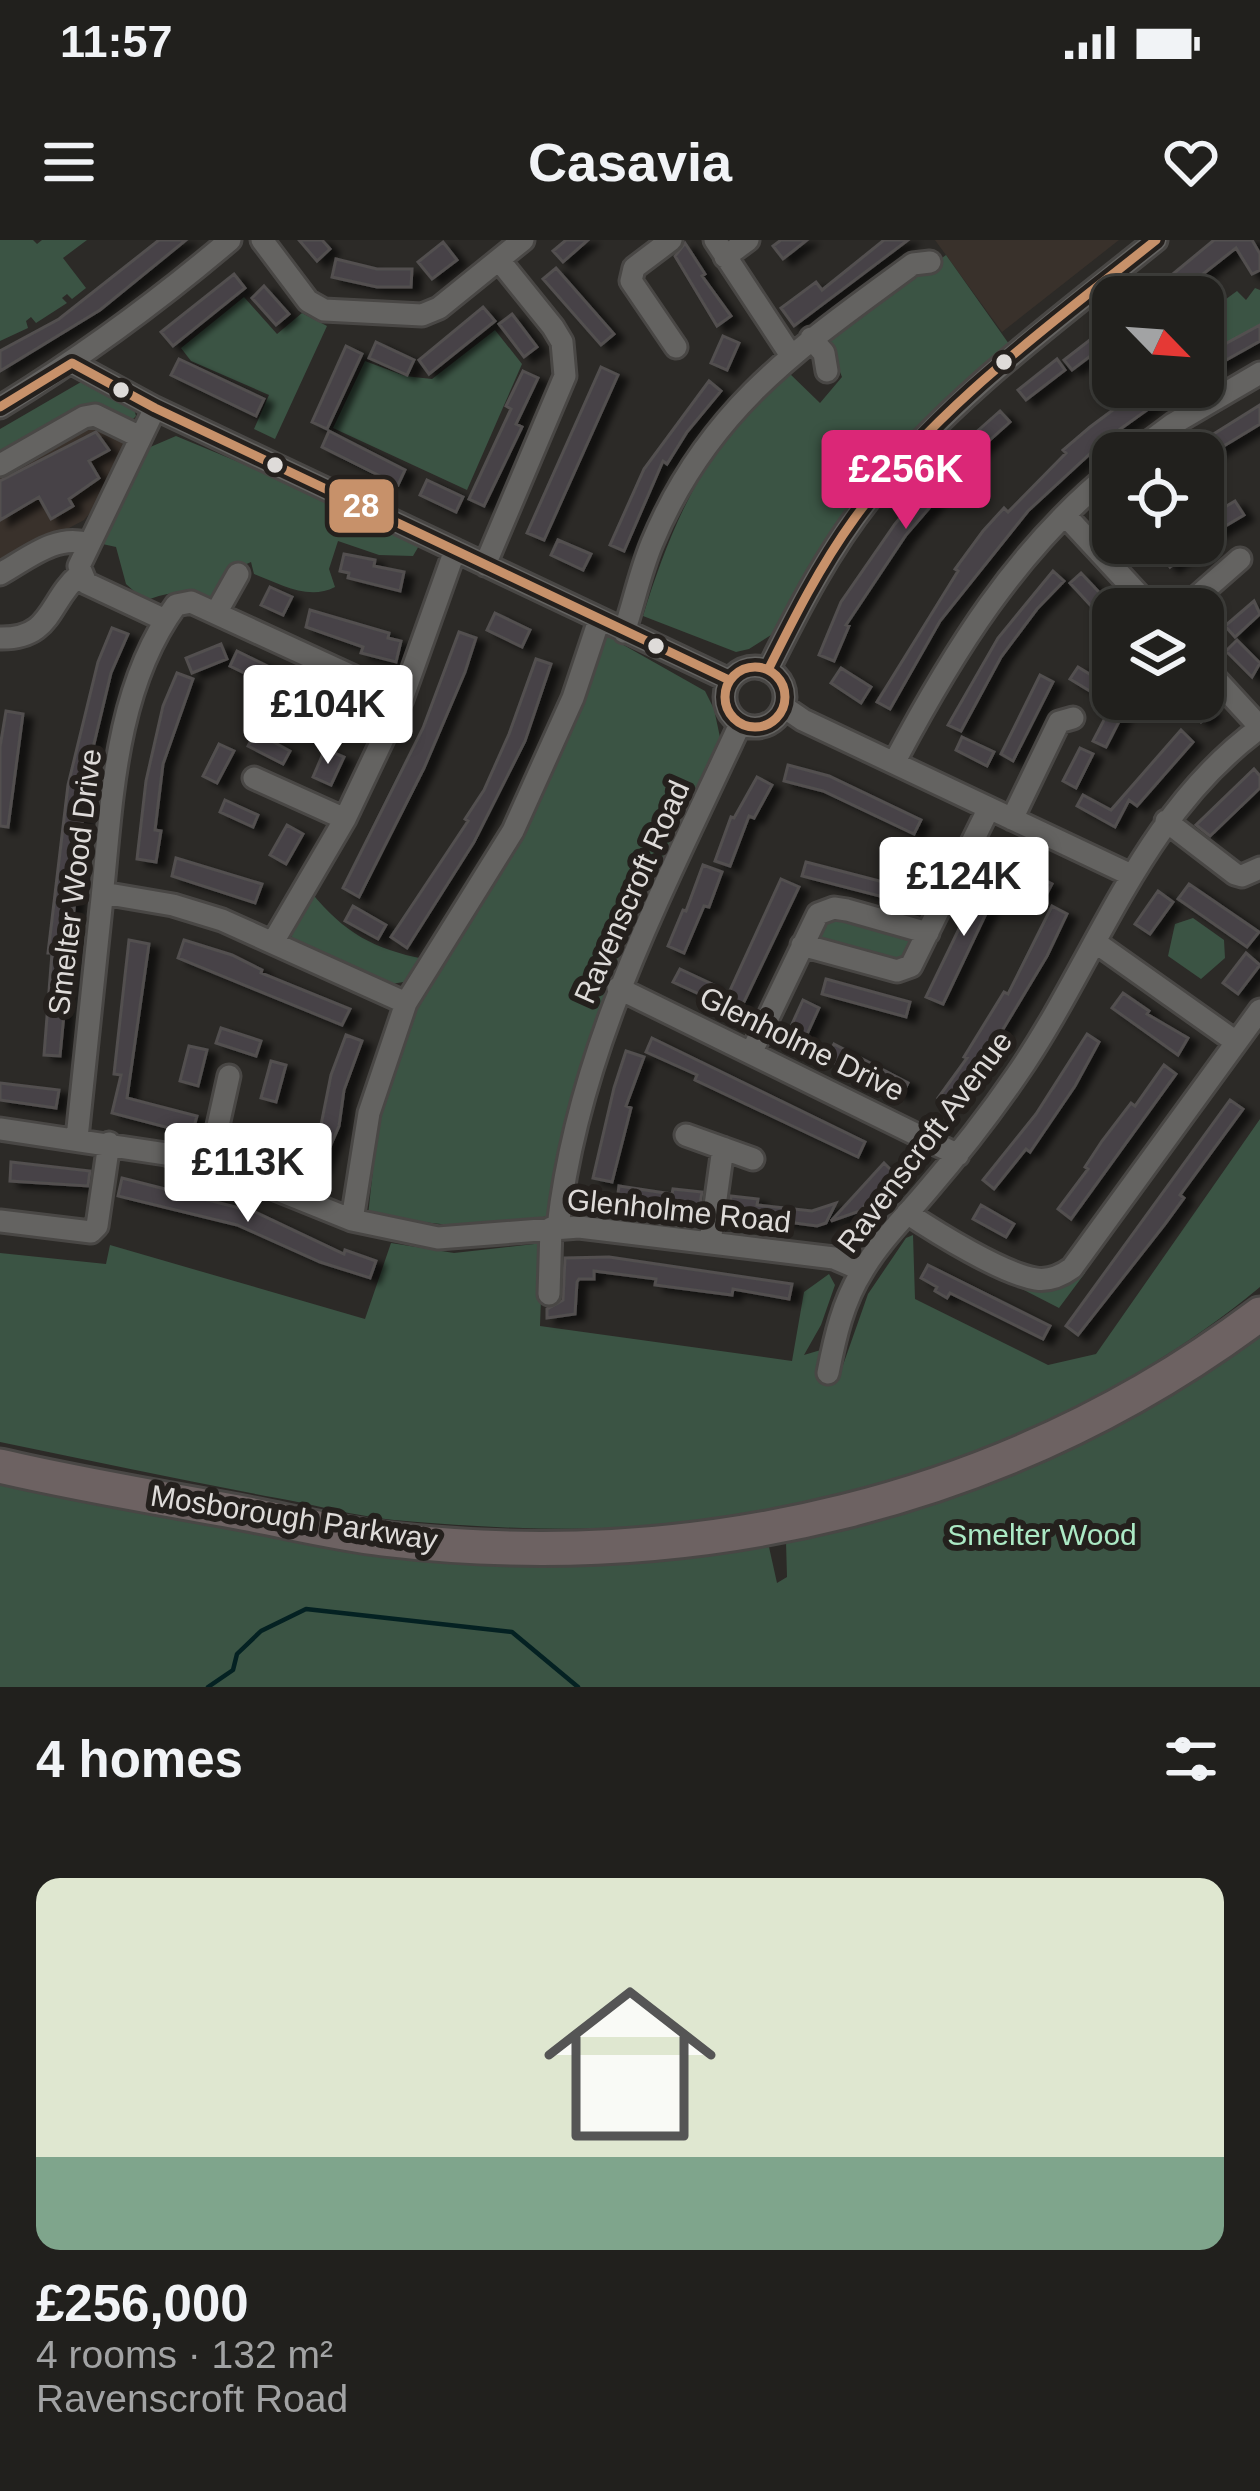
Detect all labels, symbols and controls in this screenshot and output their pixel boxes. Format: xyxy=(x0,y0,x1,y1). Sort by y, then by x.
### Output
text: 11:57 xyxy=(60,16,173,67)
icon: menu xyxy=(36,129,102,195)
icon: heart xyxy=(1158,129,1224,195)
text: Casavia xyxy=(528,132,732,192)
north arrow xyxy=(1092,276,1224,408)
map controls xyxy=(1092,276,1224,720)
unlabelled marker xyxy=(993,351,1015,373)
unlabelled marker xyxy=(110,379,132,401)
pin: £256K xyxy=(822,430,990,532)
button: locate xyxy=(1092,432,1224,564)
text: £256K xyxy=(849,447,963,490)
unlabelled marker xyxy=(264,454,286,476)
line badge: 28 xyxy=(327,477,396,535)
text: 28 xyxy=(343,487,379,524)
button: layers xyxy=(1092,588,1224,720)
unlabelled marker xyxy=(645,635,667,657)
pin: £104K xyxy=(244,665,412,767)
text: £104K xyxy=(271,682,385,725)
street label: Smelter Wood Drive xyxy=(42,747,107,1017)
street label: Ravenscroft Road xyxy=(568,775,695,1008)
pin: £124K xyxy=(880,837,1048,939)
text: £124K xyxy=(907,854,1021,897)
street label: Glenholme Drive xyxy=(695,980,910,1107)
street label: Ravenscroft Avenue xyxy=(831,1025,1018,1259)
pin: £113K xyxy=(164,1123,332,1225)
text: £113K xyxy=(192,1140,304,1183)
street label: Glenholme Road xyxy=(565,1182,793,1239)
street label: Mosborough Parkway xyxy=(148,1479,440,1556)
park label: Smelter Wood xyxy=(947,1518,1137,1551)
icon: filters xyxy=(1158,1726,1224,1792)
text: 4 homes xyxy=(36,1731,243,1788)
icon: home xyxy=(522,1956,738,2172)
text: £256,000 xyxy=(36,2275,249,2332)
text: 4 rooms · 132 m² xyxy=(36,2333,333,2376)
text: Ravenscroft Road xyxy=(36,2377,348,2420)

